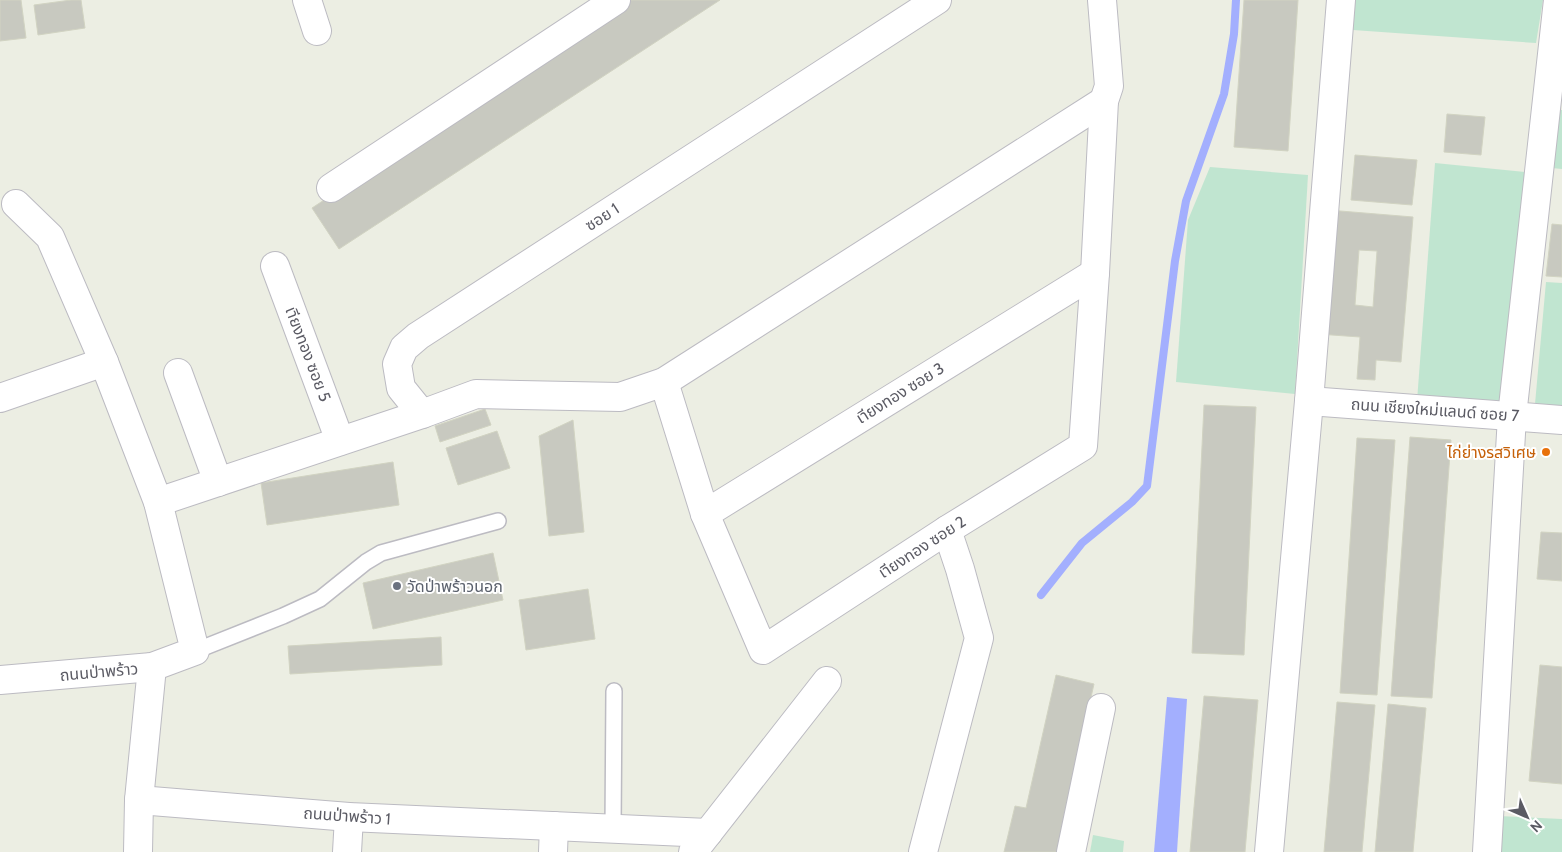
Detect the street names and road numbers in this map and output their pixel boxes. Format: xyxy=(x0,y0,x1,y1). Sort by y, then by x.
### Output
street label: ซอย 1 xyxy=(582,199,622,235)
street label: เาียงทอง ซอย 5 xyxy=(281,304,335,404)
street label: เาียงทอง ซอย 3 xyxy=(852,358,948,428)
street label: ถนน เชียงใหม่แลนด์ ซอย 7 xyxy=(1350,395,1520,425)
street label: เาียงทอง ซอย 2 xyxy=(875,512,969,582)
street label: ถนนป่าพร้าว xyxy=(59,659,139,685)
street label: ถนนป่าพร้าว 1 xyxy=(303,803,391,829)

